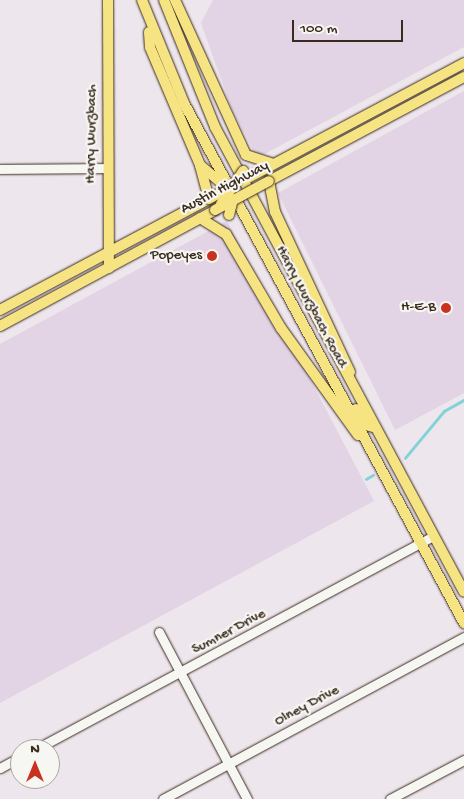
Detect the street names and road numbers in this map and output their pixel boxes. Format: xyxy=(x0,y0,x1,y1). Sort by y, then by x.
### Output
street label: Harry Wurzbach xyxy=(82,84,102,184)
street label: Austin Highway xyxy=(178,157,272,219)
street label: Harry Wurzbach Road xyxy=(271,243,351,371)
street label: Sumner Drive xyxy=(189,605,269,659)
street label: Olney Drive xyxy=(272,681,342,731)

